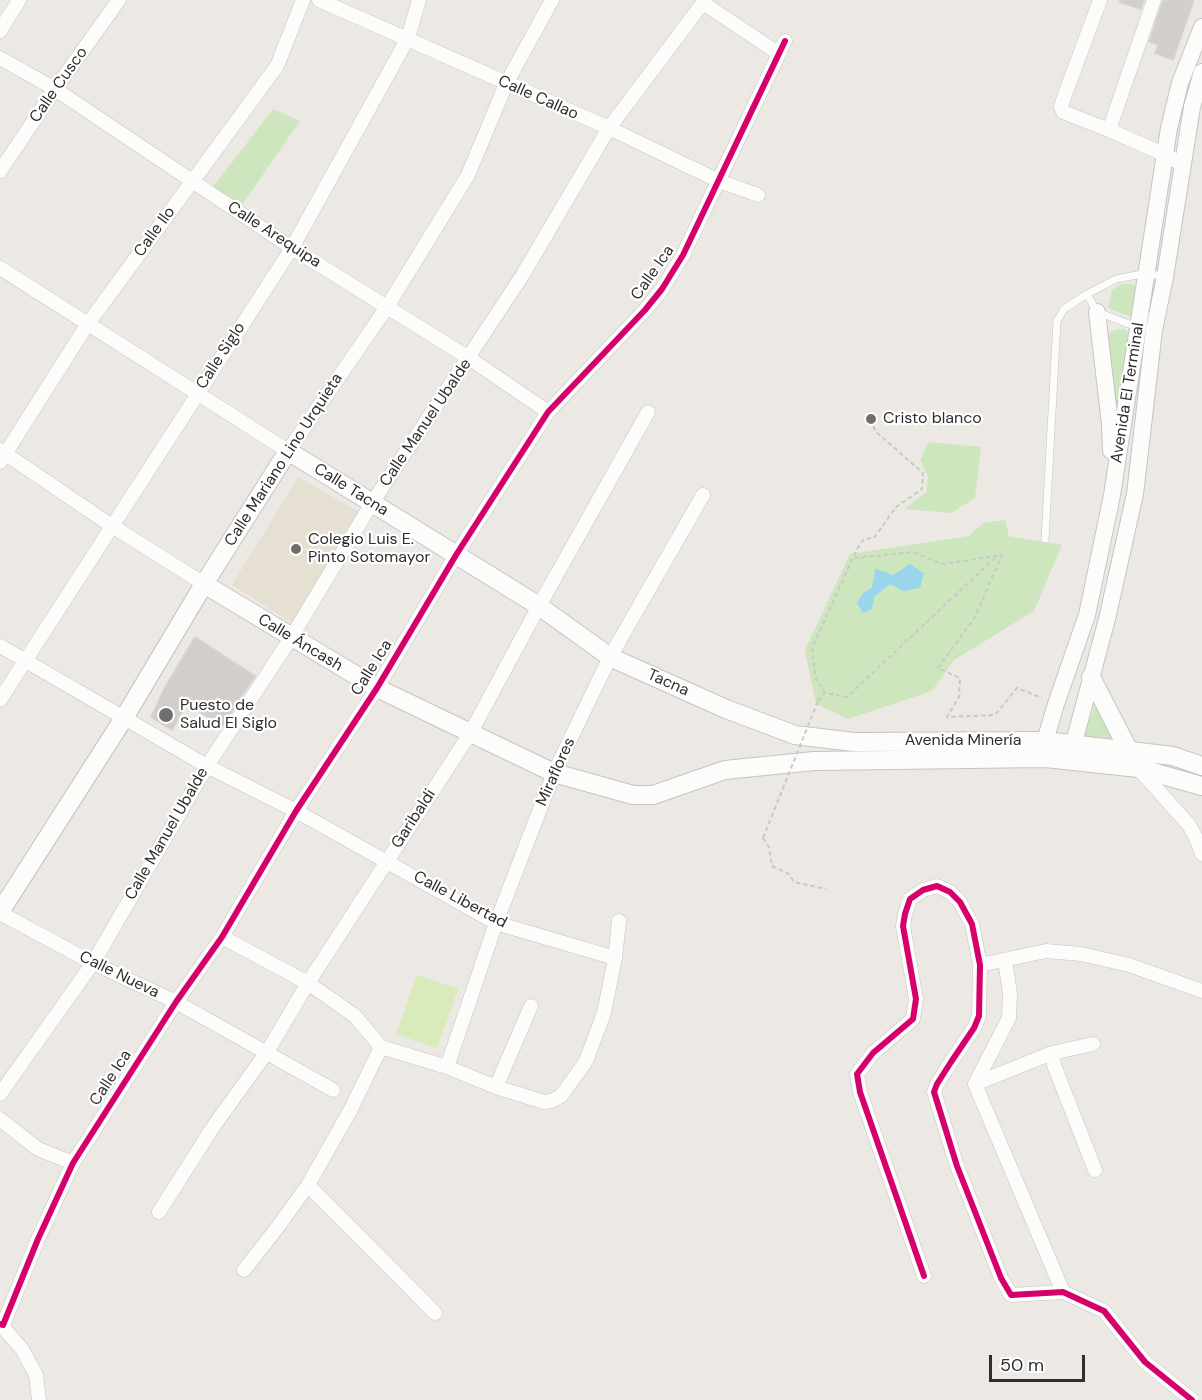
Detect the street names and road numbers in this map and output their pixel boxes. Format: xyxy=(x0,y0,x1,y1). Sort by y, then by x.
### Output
street label: Calle Cusco xyxy=(26,43,92,127)
street label: Calle Callao xyxy=(495,72,581,124)
street label: Calle Arequipa xyxy=(224,198,324,272)
street label: Calle Ilo xyxy=(130,203,180,261)
street label: Calle Ica xyxy=(627,242,679,304)
street label: Calle Siglo xyxy=(192,319,250,393)
street label: Avenida El Terminal xyxy=(1107,321,1149,465)
street label: Calle Manuel Ubalde xyxy=(376,355,476,491)
street label: Calle Mariano Lino Urquieta xyxy=(221,370,347,550)
street label: Calle Tacna xyxy=(310,460,392,520)
street label: Calle Áncash xyxy=(254,610,346,676)
street label: Calle Ica xyxy=(347,637,397,699)
street label: Tacna xyxy=(644,665,692,701)
street label: Avenida Minería xyxy=(905,731,1021,751)
street label: Miraflores xyxy=(532,735,580,809)
street label: Calle Manuel Ubalde xyxy=(121,764,213,904)
street label: Garibaldi xyxy=(388,786,440,852)
street label: Calle Libertad xyxy=(410,867,510,933)
street label: Calle Nueva xyxy=(76,947,162,1003)
street label: Calle Ica xyxy=(86,1047,136,1109)

